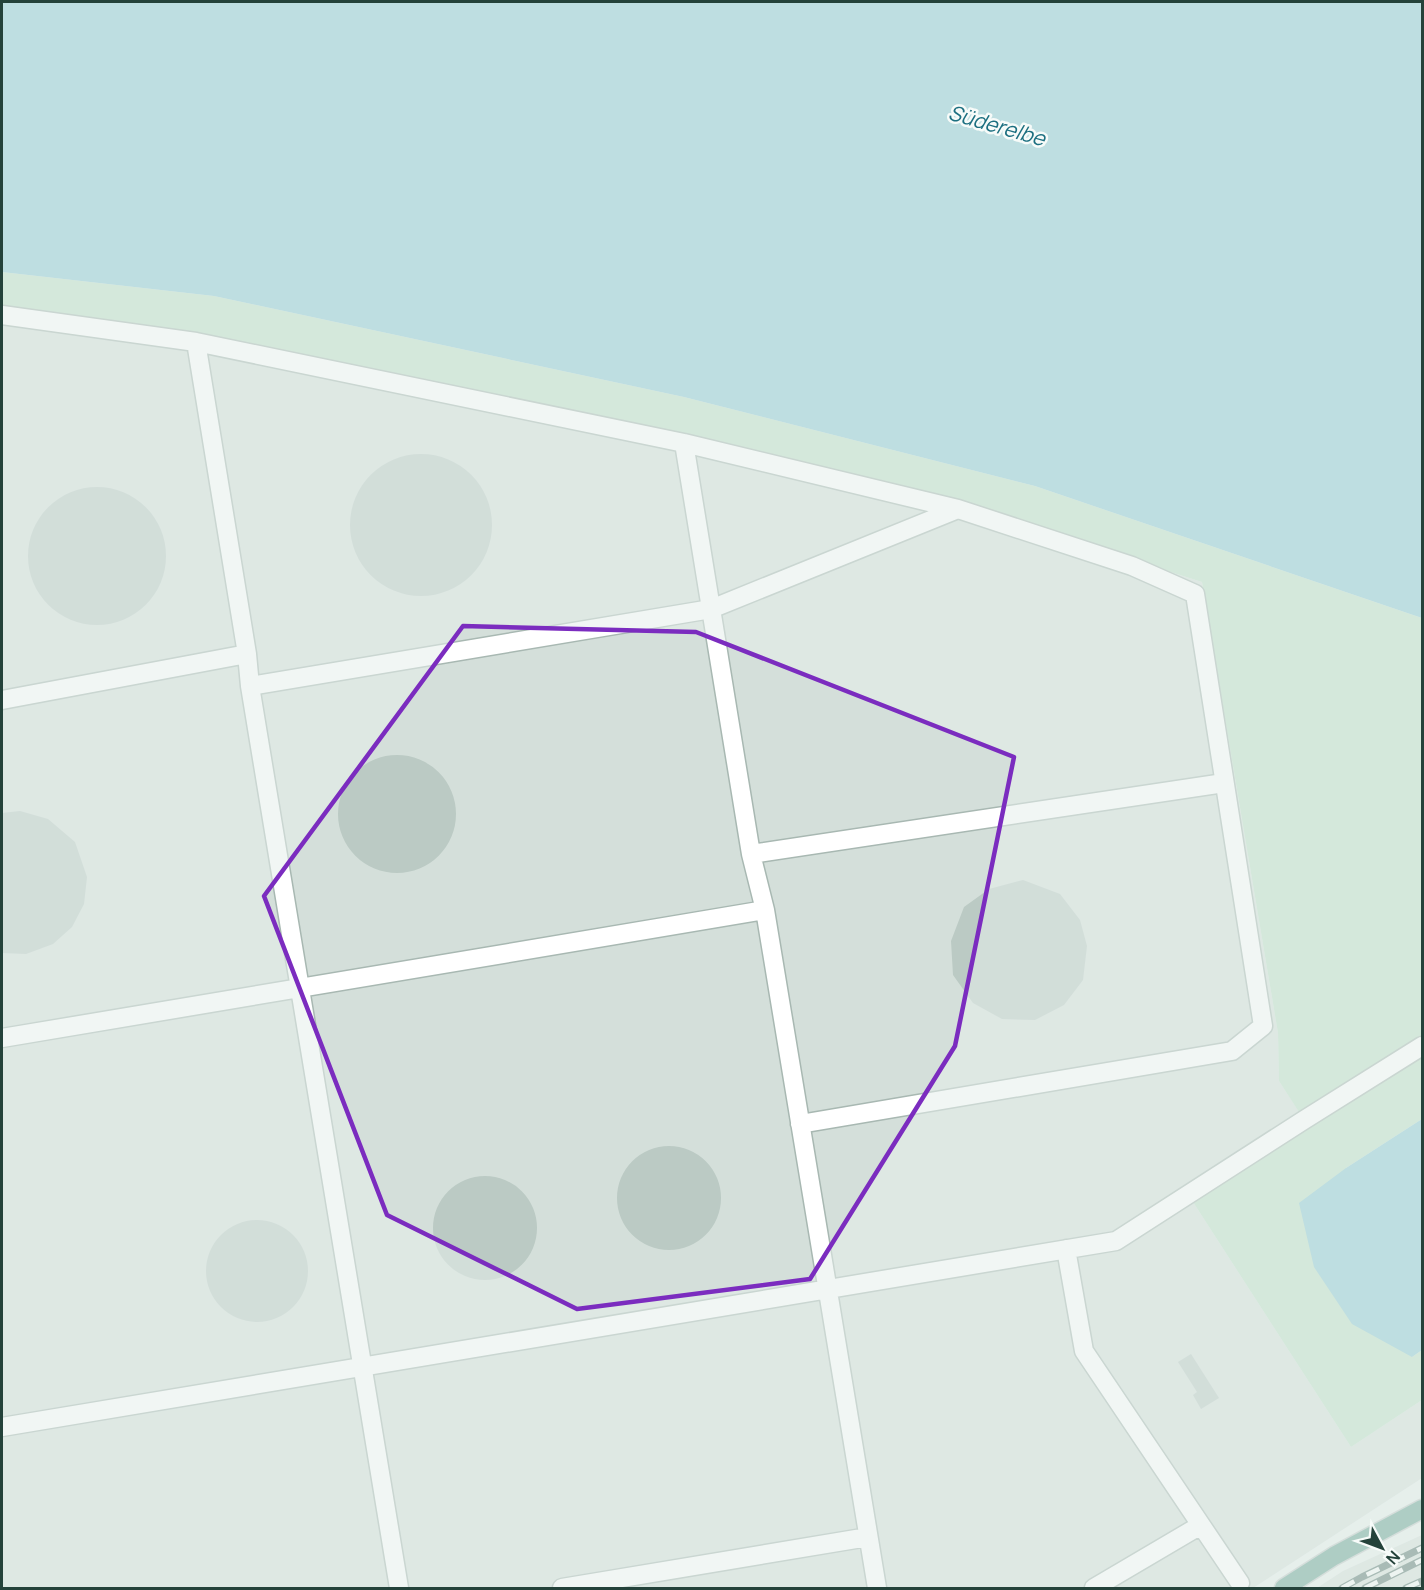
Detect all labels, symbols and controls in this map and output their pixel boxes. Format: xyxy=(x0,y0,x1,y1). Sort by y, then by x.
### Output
water label: Süderelbe xyxy=(945,98,1050,153)
north arrow xyxy=(1352,1518,1412,1578)
text: N xyxy=(1381,1546,1405,1569)

